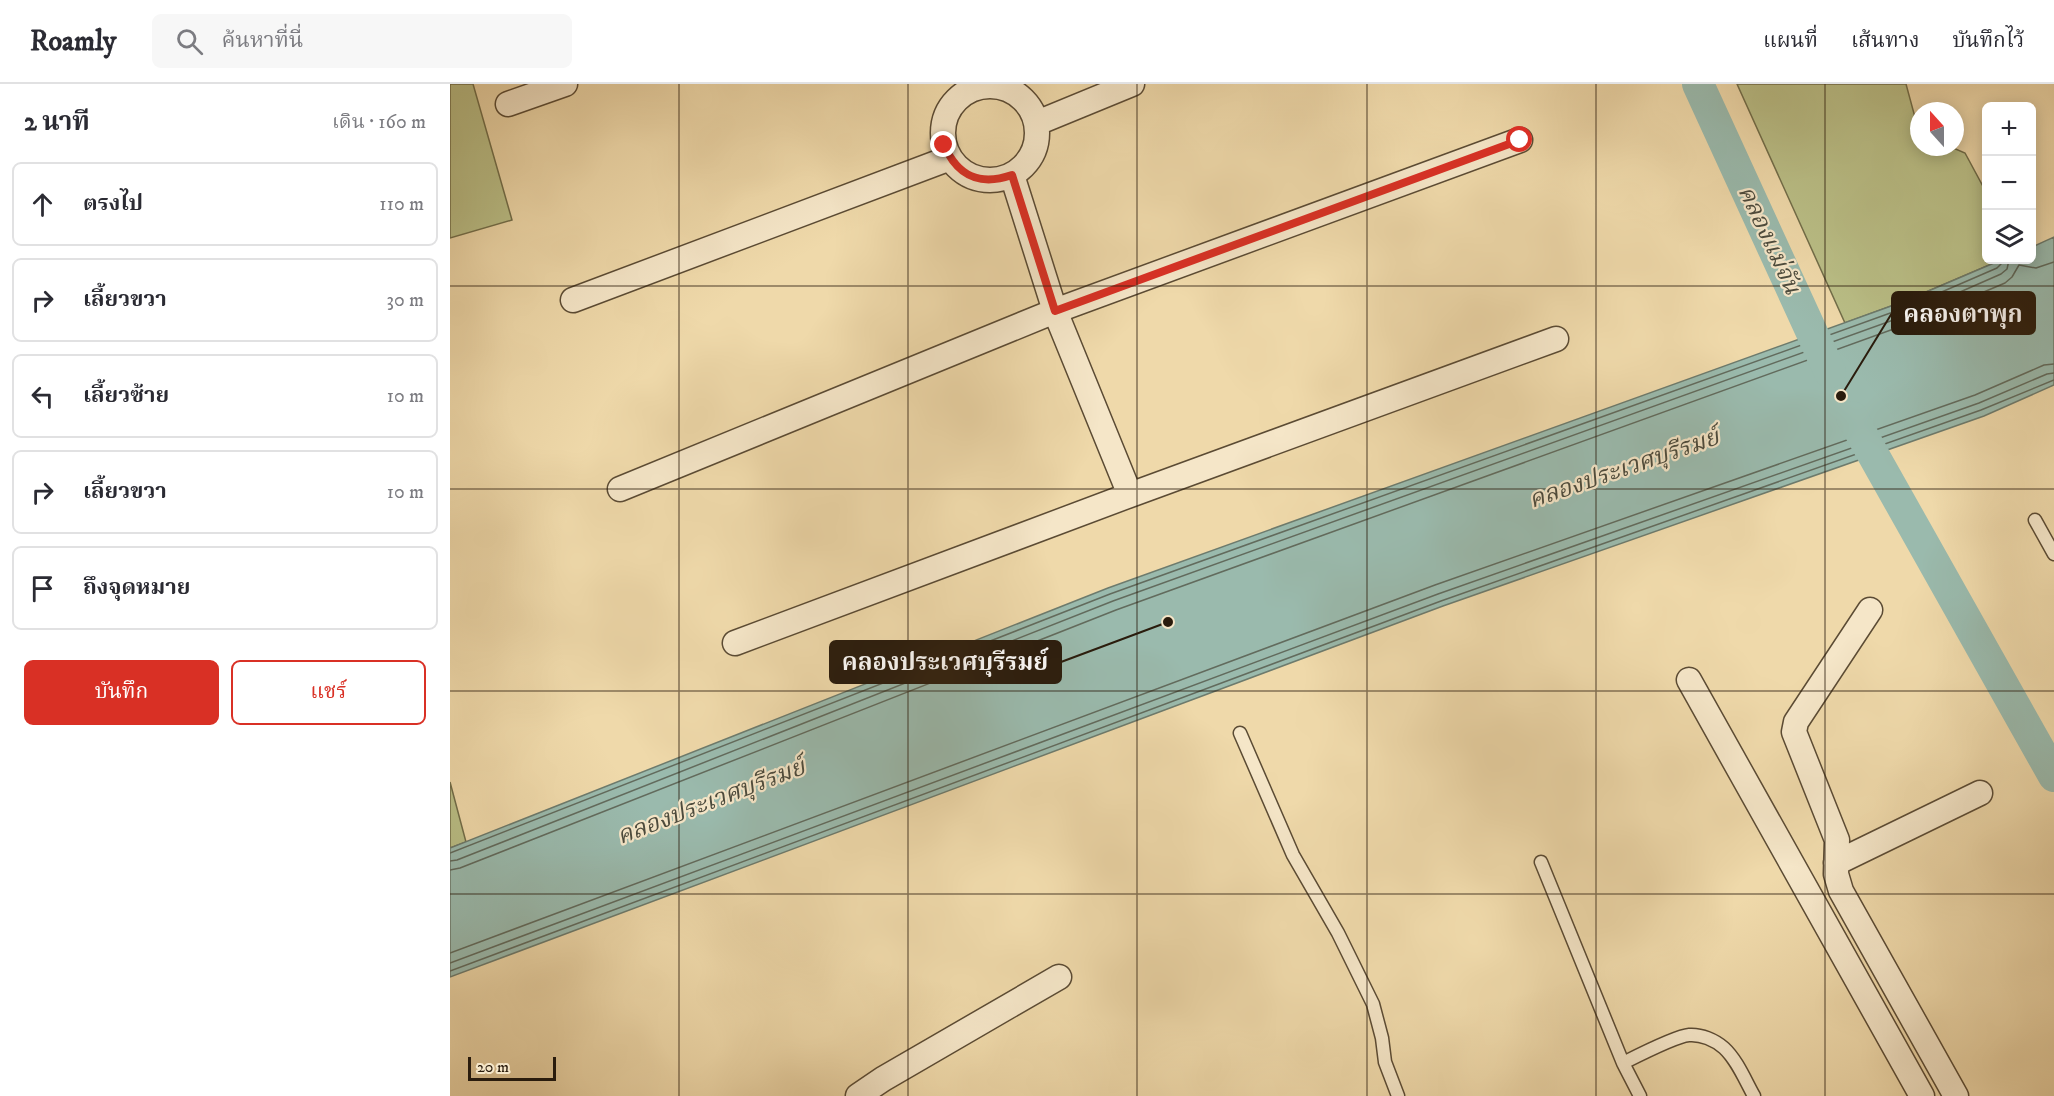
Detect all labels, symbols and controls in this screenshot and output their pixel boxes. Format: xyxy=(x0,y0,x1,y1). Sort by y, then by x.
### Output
search box xyxy=(152,14,572,68)
text: Roamly xyxy=(30,24,116,59)
icon: search xyxy=(173,25,206,58)
text: ค้นหาที่นี่ xyxy=(221,27,303,54)
text: แผนที่ xyxy=(1763,28,1818,54)
text: เส้นทาง xyxy=(1851,28,1919,54)
text: บันทึกไว้ xyxy=(1952,28,2024,54)
north arrow xyxy=(1910,102,1964,156)
map controls xyxy=(1982,102,2036,264)
button: + xyxy=(1982,102,2036,156)
text: 2 นาที xyxy=(24,106,90,139)
text: เดิน · 160 m xyxy=(332,110,426,135)
route start xyxy=(1506,126,1532,152)
route end xyxy=(930,131,956,157)
button: − xyxy=(1982,156,2036,210)
water label: คลองแม่จัน xyxy=(1731,181,1807,299)
icon: ahead xyxy=(26,188,59,221)
text: ตรงไป xyxy=(83,190,143,217)
text: 110 m xyxy=(379,192,424,217)
button: layers xyxy=(1982,210,2036,264)
icon: right xyxy=(26,284,59,317)
text: เลี้ยวขวา xyxy=(83,286,167,313)
text: 30 m xyxy=(386,288,424,313)
callout: คลองตาพุก xyxy=(1892,292,2035,334)
text: คลองตาพุก xyxy=(1903,300,2023,330)
icon: left xyxy=(26,380,59,413)
text: เลี้ยวซ้าย xyxy=(83,382,169,409)
text: 10 m xyxy=(387,384,424,409)
water label: คลองประเวศบุรีรมย์ xyxy=(1525,421,1728,516)
icon: right xyxy=(26,476,59,509)
text: เลี้ยวขวา xyxy=(83,478,167,505)
text: 10 m xyxy=(387,480,424,505)
icon: arrive xyxy=(26,572,59,605)
text: ถึงจุดหมาย xyxy=(83,574,190,601)
callout: คลองประเวศบุรีรมย์ xyxy=(830,641,1061,683)
text: คลองประเวศบุรีรมย์ xyxy=(842,647,1049,678)
button: บันทึก xyxy=(24,660,219,725)
button: แชร์ xyxy=(231,660,426,725)
water label: คลองประเวศบุรีรมย์ xyxy=(613,750,814,852)
scale bar xyxy=(468,1054,556,1082)
text: 20 m xyxy=(477,1057,509,1077)

